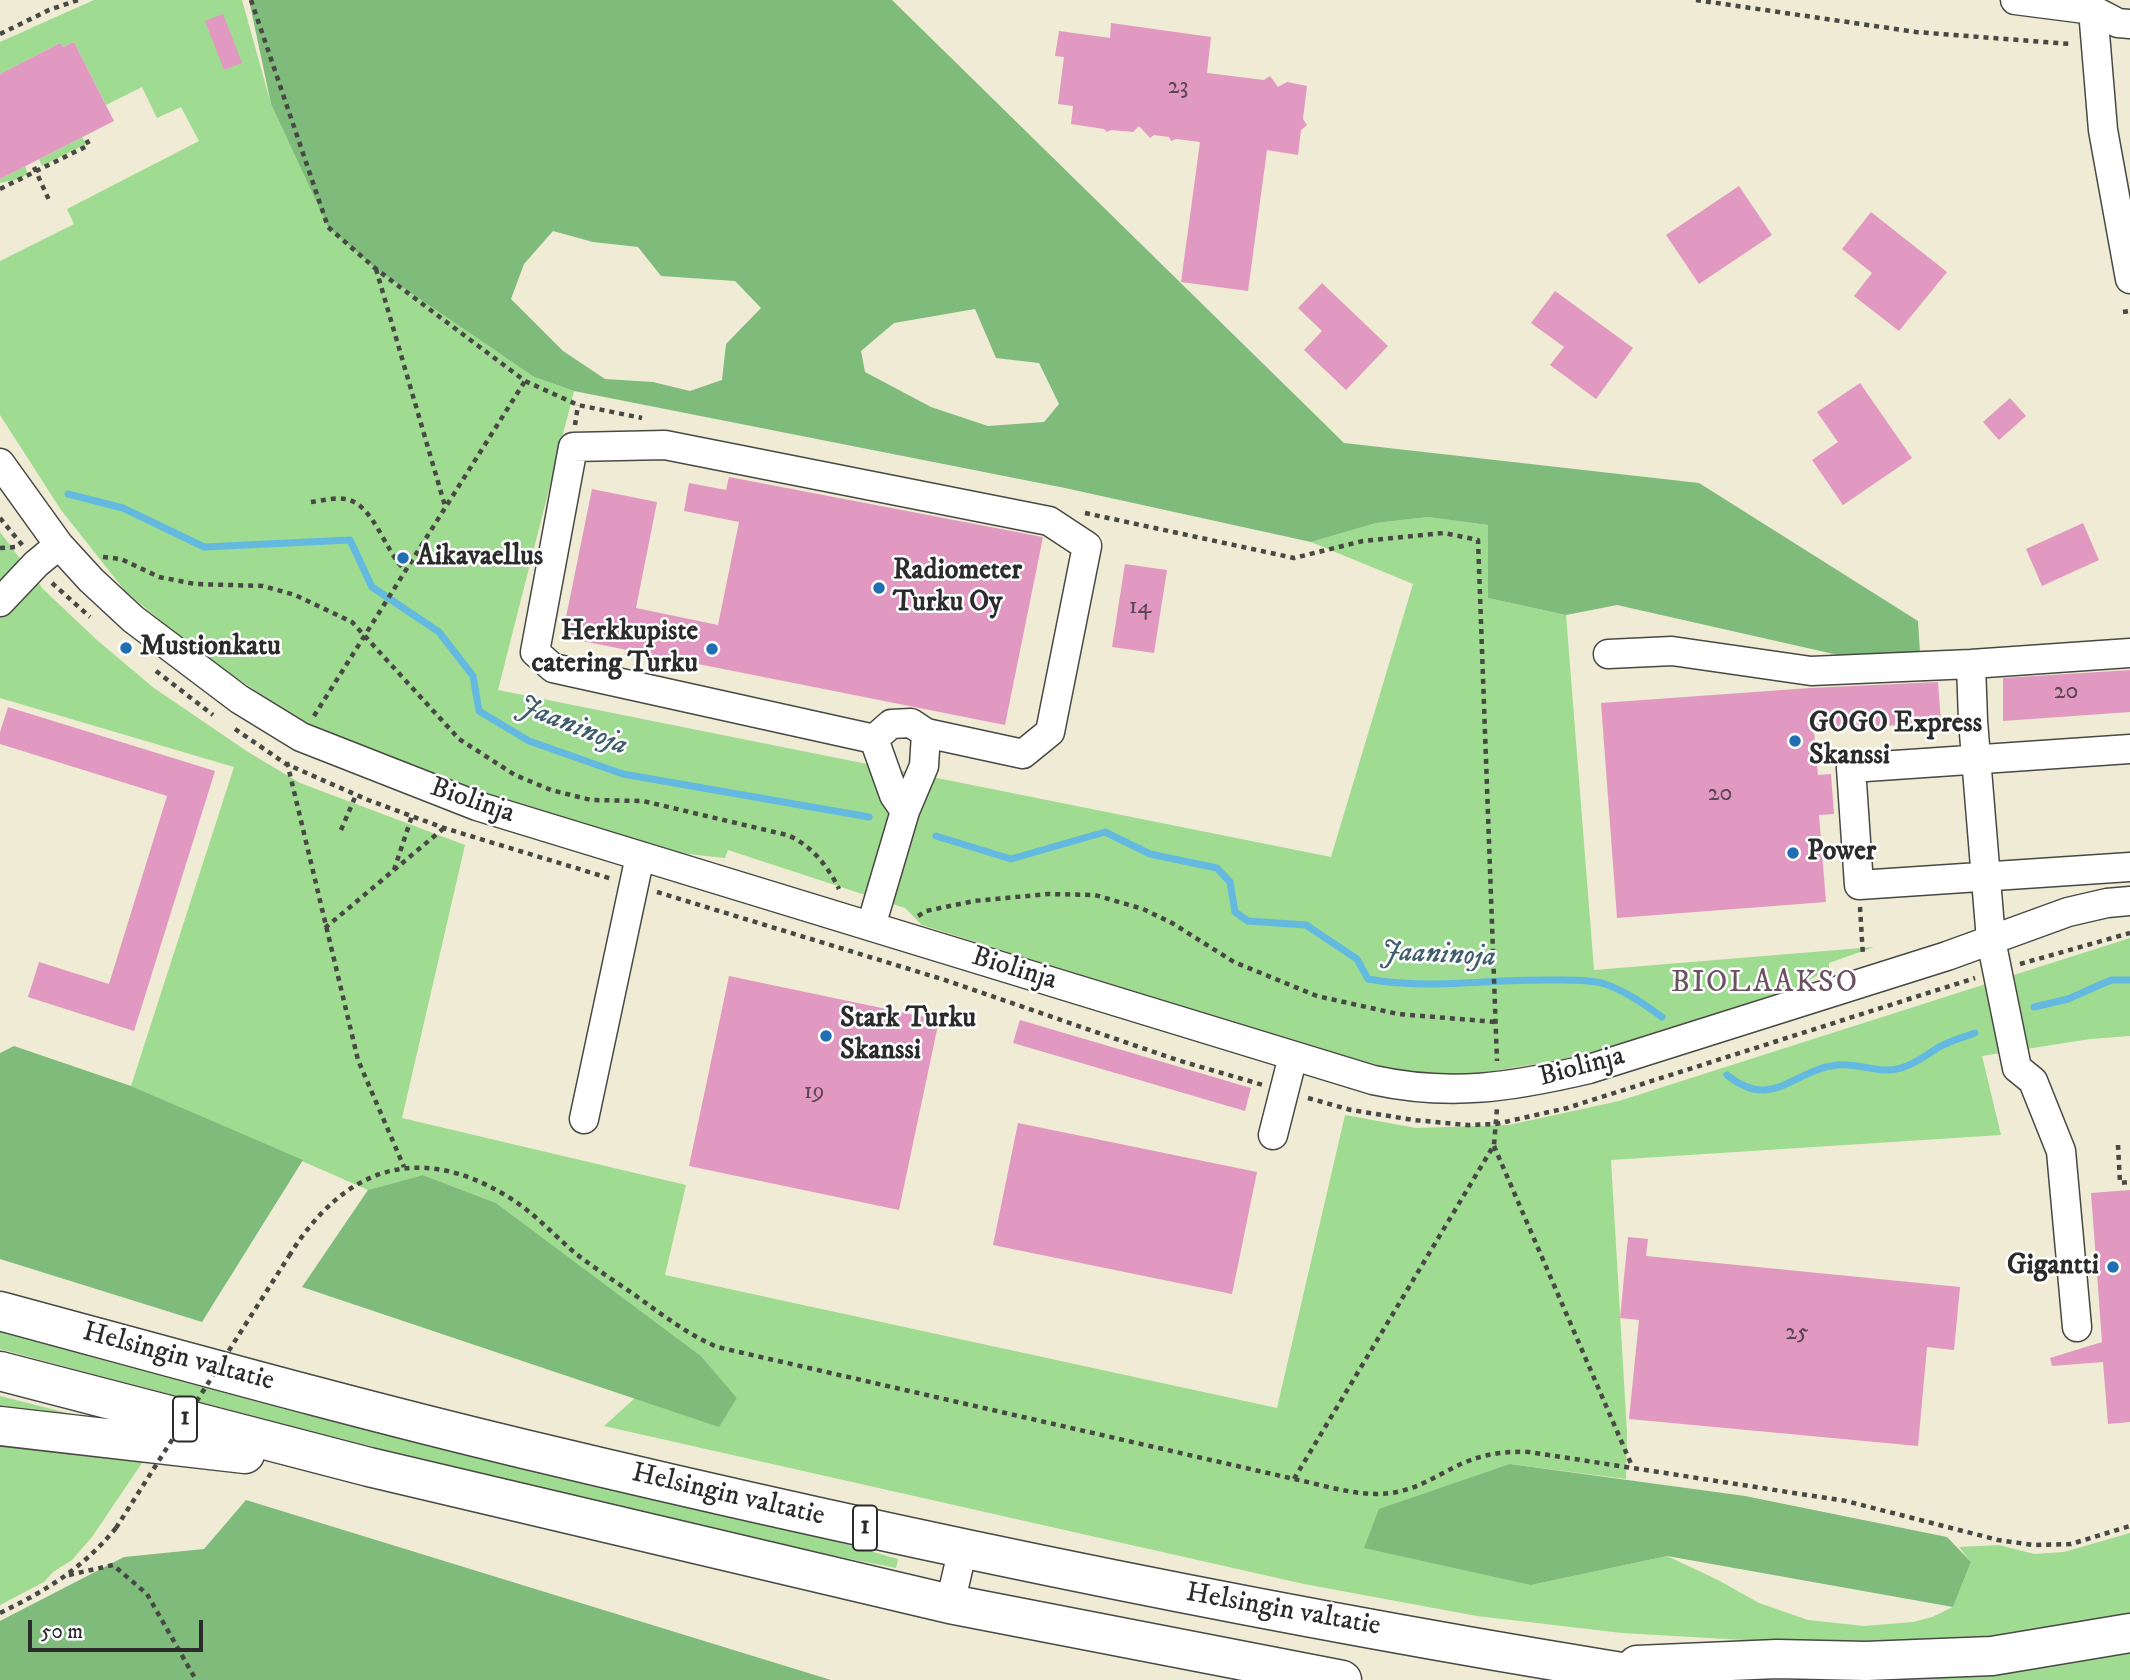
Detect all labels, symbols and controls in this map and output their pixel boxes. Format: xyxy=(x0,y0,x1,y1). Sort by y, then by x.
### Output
house number: 23 xyxy=(1168,74,1188,102)
place label: Aikavaellus xyxy=(417,541,543,575)
marker: Aikavaellus xyxy=(395,550,411,566)
place label: Radiometer Turku Oy xyxy=(893,555,1022,621)
marker: Radiometer Turku Oy xyxy=(871,580,887,596)
house number: 14 xyxy=(1129,594,1151,622)
place label: Herkkupiste catering Turku xyxy=(531,616,698,682)
place label: Mustionkatu xyxy=(140,631,281,665)
marker: Mustionkatu xyxy=(118,640,134,656)
marker: Herkkupiste catering Turku xyxy=(704,641,720,657)
house number: 20 xyxy=(2054,679,2078,707)
water label: Jaaninoja xyxy=(512,689,632,765)
place label: GOGO Express Skanssi xyxy=(1809,708,1982,774)
marker: GOGO Express Skanssi xyxy=(1787,733,1803,749)
street label: Biolinja xyxy=(425,772,519,832)
house number: 20 xyxy=(1708,781,1732,809)
place label: Power xyxy=(1807,836,1876,870)
marker: Power xyxy=(1785,845,1801,861)
water label: Jaaninoja xyxy=(1379,935,1497,977)
street label: Biolinja xyxy=(967,941,1061,999)
district label: BIOLAAKSO xyxy=(1672,967,1858,1003)
place label: Stark Turku Skanssi xyxy=(840,1003,976,1069)
marker: Stark Turku Skanssi xyxy=(818,1028,834,1044)
street label: Biolinja xyxy=(1536,1040,1628,1096)
house number: 19 xyxy=(804,1079,824,1107)
place label: Gigantti xyxy=(2007,1250,2099,1284)
marker: Gigantti xyxy=(2105,1259,2121,1275)
street label: Helsingin valtatie xyxy=(79,1316,277,1400)
house number: 25 xyxy=(1785,1320,1809,1348)
road number: 1 xyxy=(173,1396,197,1442)
street label: Helsingin valtatie xyxy=(628,1457,828,1535)
road number: 1 xyxy=(853,1506,877,1550)
street label: Helsingin valtatie xyxy=(1183,1577,1383,1645)
scale bar xyxy=(32,1606,206,1650)
text: 50 m xyxy=(41,1619,83,1645)

